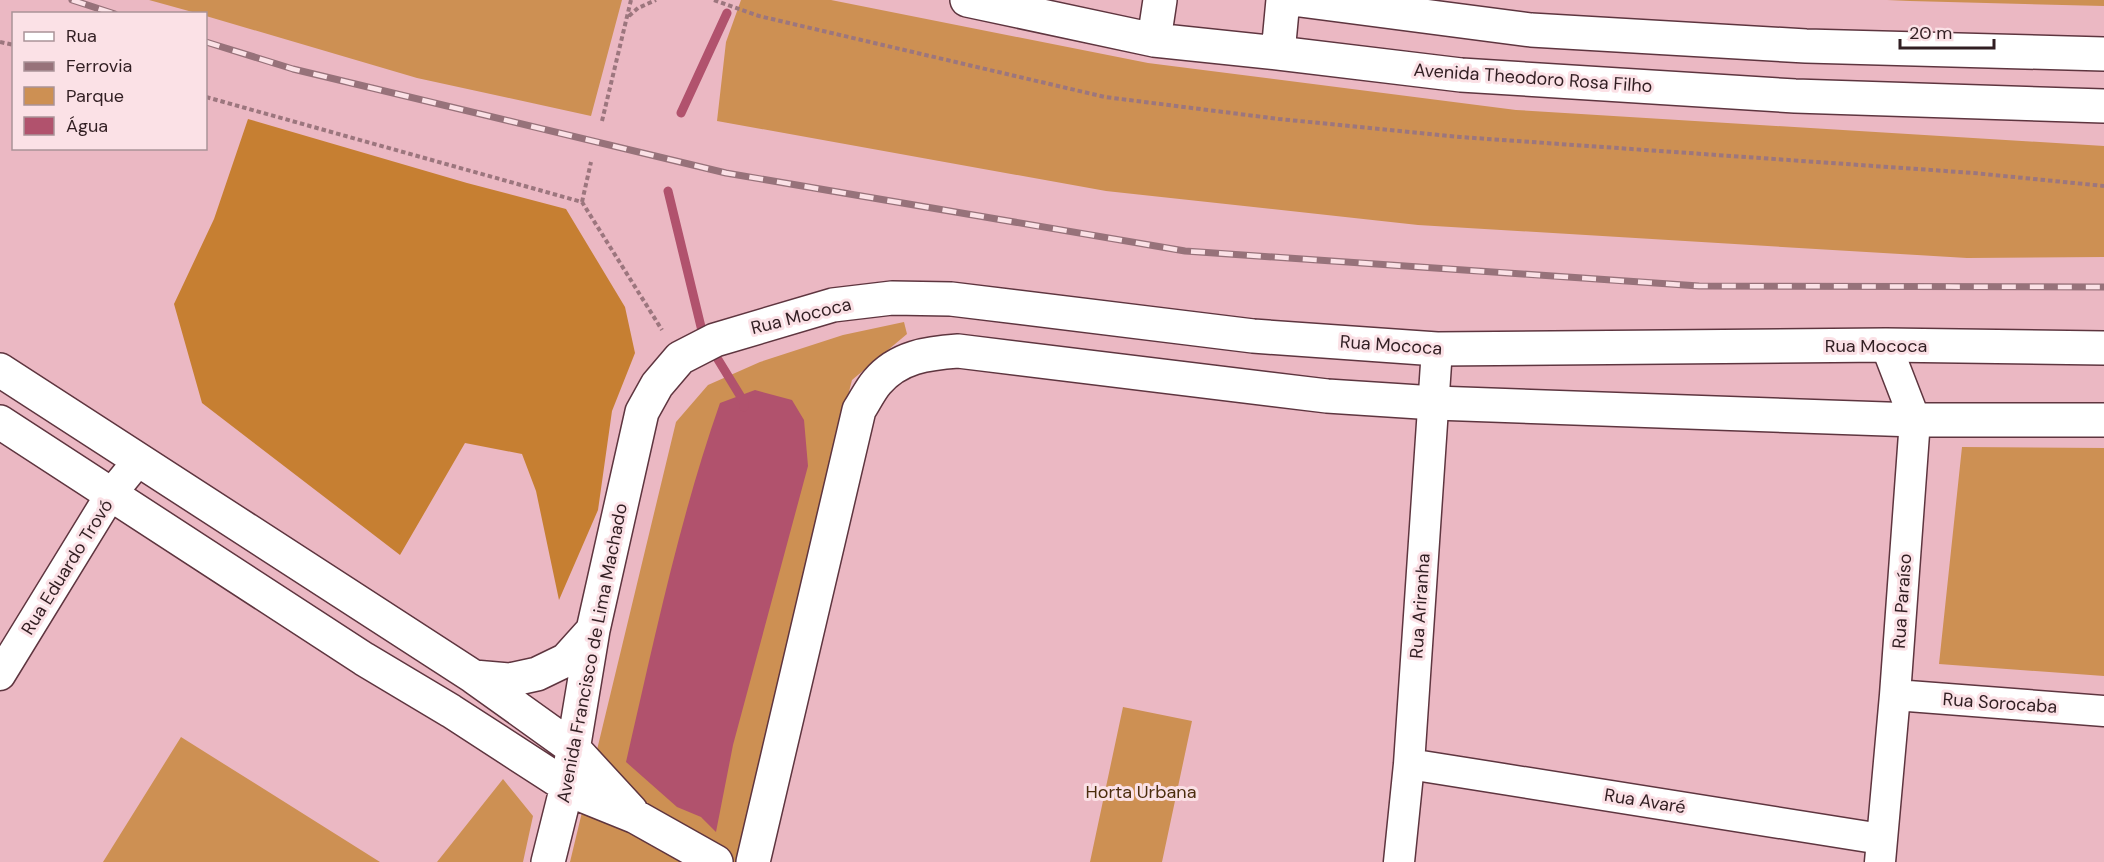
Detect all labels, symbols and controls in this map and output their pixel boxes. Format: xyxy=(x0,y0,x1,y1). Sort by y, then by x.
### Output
legend xyxy=(12,12,207,150)
scale bar xyxy=(1900,12,1994,50)
text: 20 m xyxy=(1909,21,1952,45)
text: Rua xyxy=(66,24,97,48)
text: Ferrovia xyxy=(66,54,132,78)
street label: Avenida Theodoro Rosa Filho xyxy=(1413,58,1653,98)
text: Parque xyxy=(66,84,124,108)
text: Água xyxy=(66,114,108,138)
street label: Rua Mococa xyxy=(748,292,854,340)
street label: Rua Mococa xyxy=(1339,329,1443,361)
street label: Rua Mococa xyxy=(1825,334,1927,358)
street label: Rua Eduardo Trovó xyxy=(16,495,118,639)
street label: Avenida Francisco de Lima Machado xyxy=(551,501,633,805)
street label: Rua Paraíso xyxy=(1887,552,1917,650)
street label: Rua Ariranha xyxy=(1404,553,1436,659)
street label: Rua Sorocaba xyxy=(1942,687,2058,719)
park label: Horta Urbana xyxy=(1086,780,1196,804)
street label: Rua Avaré xyxy=(1603,783,1687,819)

